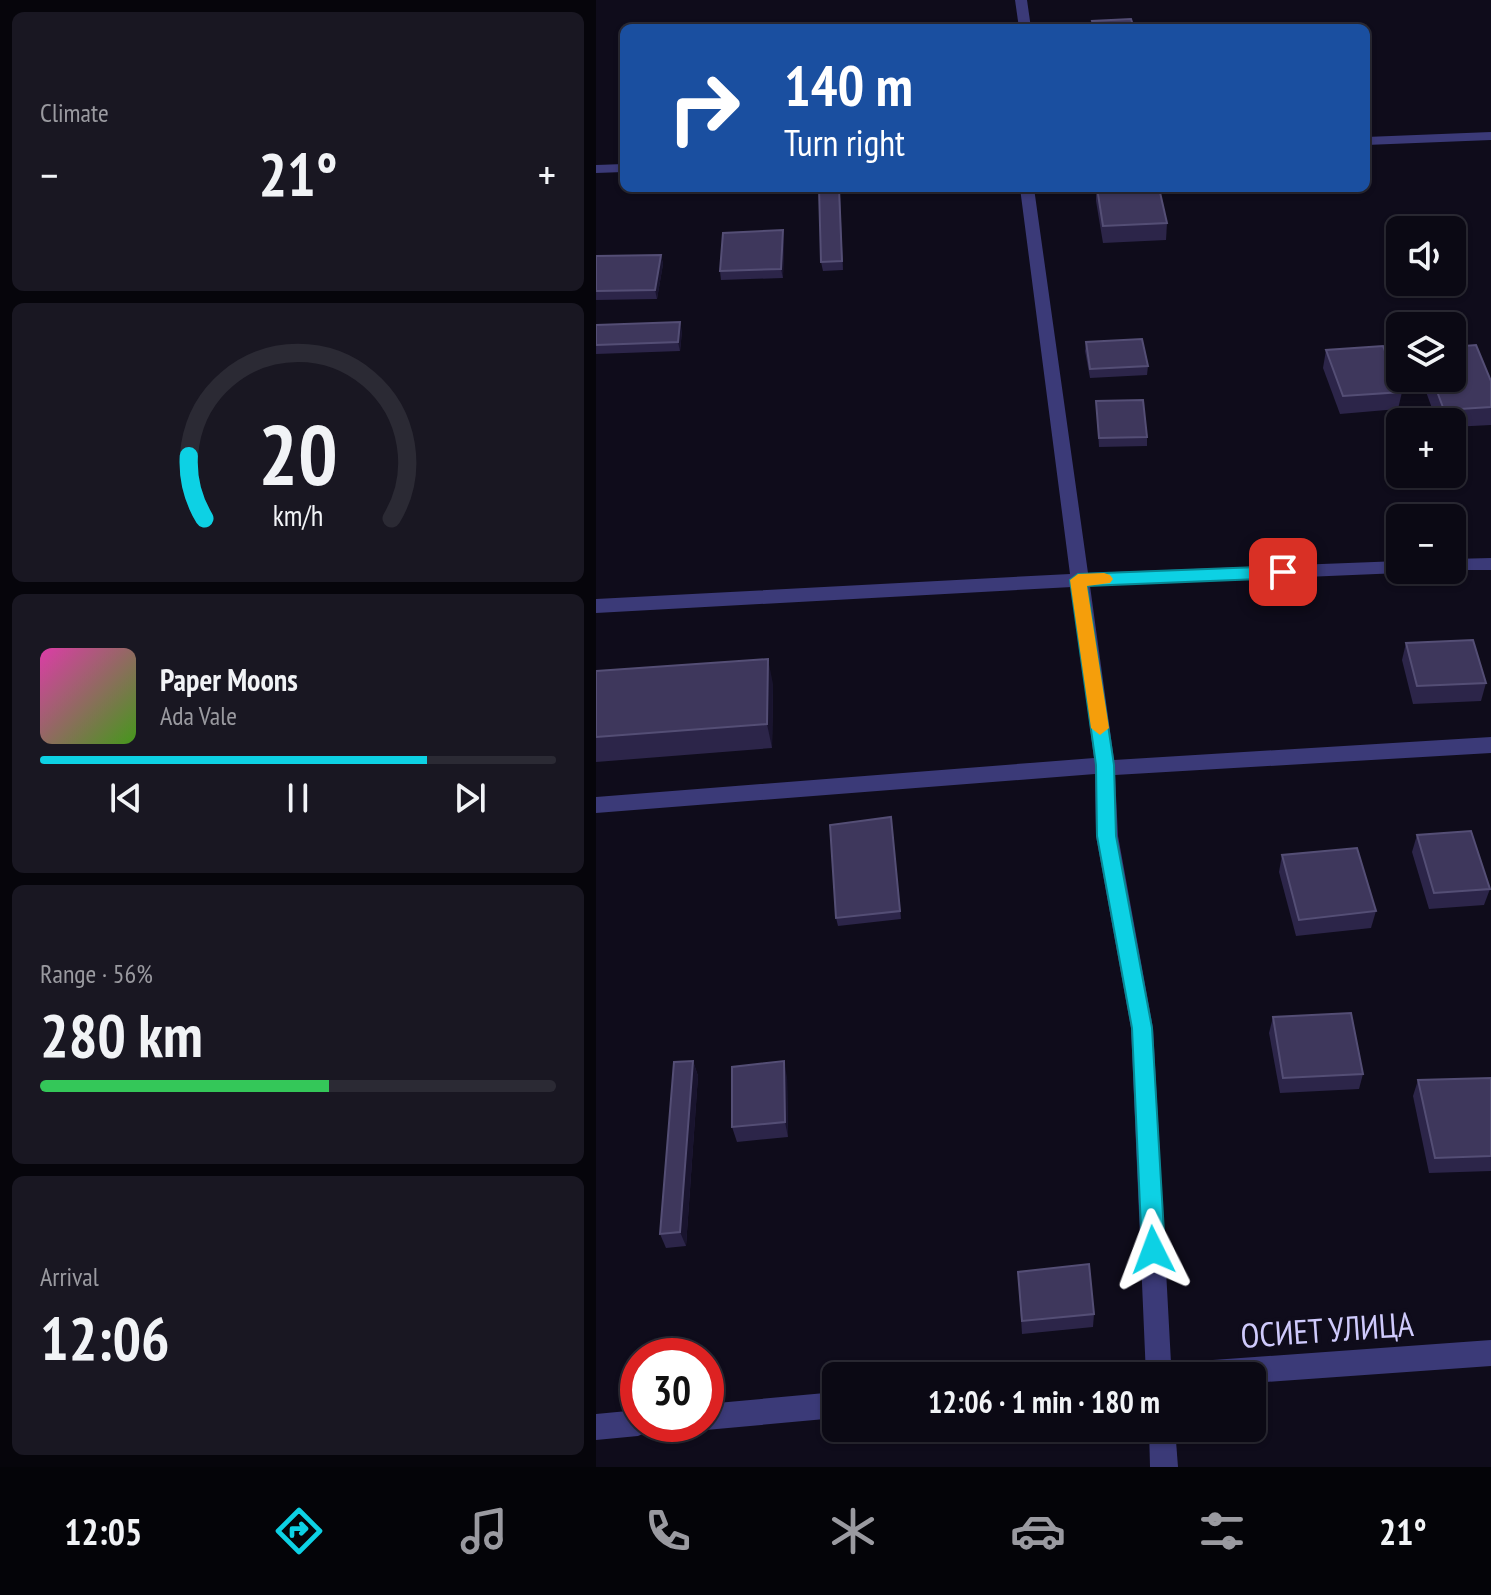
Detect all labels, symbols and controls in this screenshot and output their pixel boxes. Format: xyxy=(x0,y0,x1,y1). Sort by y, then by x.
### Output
text: 140 m xyxy=(784,49,913,121)
icon: right xyxy=(652,56,756,160)
text: Climate xyxy=(40,96,109,129)
text: Turn right xyxy=(784,119,905,166)
text: 21° xyxy=(258,135,338,213)
text: − xyxy=(40,146,58,203)
text: + xyxy=(538,146,556,203)
map controls xyxy=(1386,216,1466,584)
button: sound xyxy=(1386,216,1466,296)
button: layers xyxy=(1386,312,1466,392)
text: 20 xyxy=(258,399,338,507)
button: + xyxy=(1386,408,1466,488)
text: km/h xyxy=(273,497,323,534)
button: − xyxy=(1386,504,1466,584)
pin xyxy=(1249,538,1317,606)
icon: arrive xyxy=(1261,550,1305,594)
text: Paper Moons xyxy=(160,660,298,699)
text: Ada Vale xyxy=(160,699,237,732)
icon: previous xyxy=(104,776,148,820)
icon: pause xyxy=(276,776,320,820)
icon: next xyxy=(448,776,492,820)
text: Range · 56% xyxy=(40,957,153,990)
text: 280 km xyxy=(40,996,203,1074)
position arrow xyxy=(1111,1208,1195,1292)
text: Arrival xyxy=(40,1260,99,1293)
text: 12:06 xyxy=(40,1299,170,1377)
street label: ОСИЕТ УЛИЦА xyxy=(1239,1301,1415,1357)
speed limit sign: 30 xyxy=(620,1338,724,1442)
text: 12:06 · 1 min · 180 m xyxy=(928,1382,1160,1421)
icon: directions xyxy=(271,1503,327,1559)
icon: music xyxy=(456,1503,512,1559)
icon: phone xyxy=(640,1503,696,1559)
icon: climate xyxy=(825,1503,881,1559)
icon: car xyxy=(1010,1503,1066,1559)
icon: filters xyxy=(1194,1503,1250,1559)
text: 12:05 xyxy=(64,1508,142,1555)
text: 21° xyxy=(1379,1508,1427,1555)

